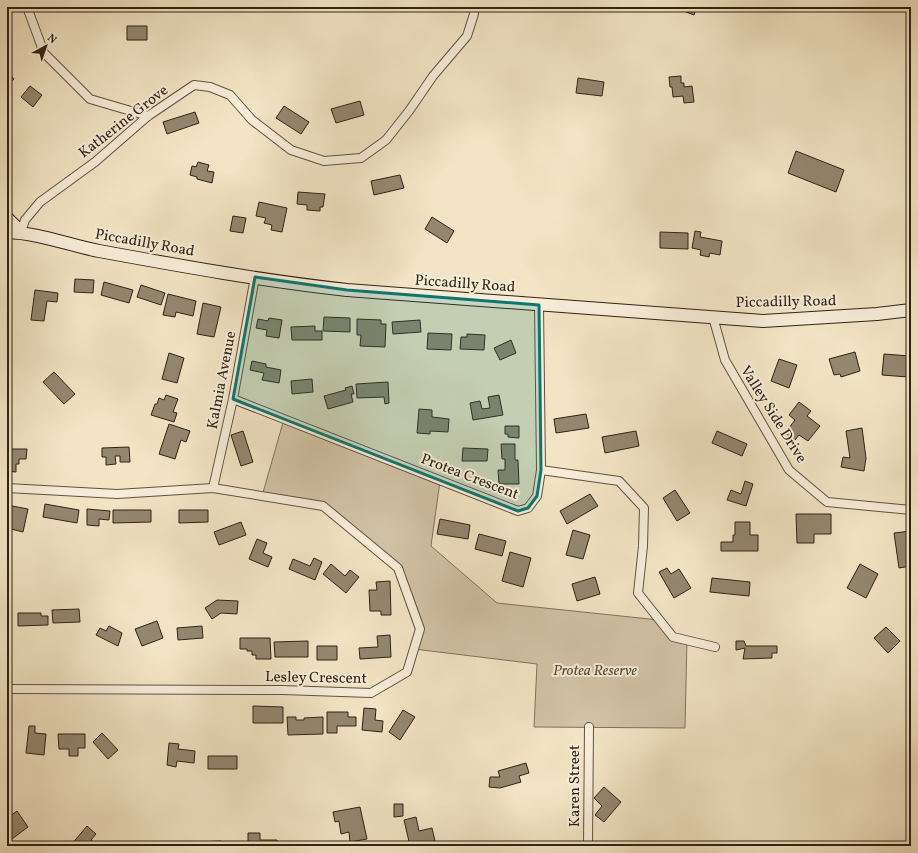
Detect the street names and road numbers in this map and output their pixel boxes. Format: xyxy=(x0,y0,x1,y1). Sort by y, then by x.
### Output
street label: Katherine Grove xyxy=(75,80,173,164)
street label: Piccadilly Road xyxy=(93,224,196,263)
street label: Piccadilly Road xyxy=(414,271,516,298)
street label: Piccadilly Road xyxy=(736,291,836,314)
street label: Kalmia Avenue xyxy=(203,329,242,431)
street label: Valley Side Drive xyxy=(734,362,811,467)
street label: Protea Crescent xyxy=(417,449,521,506)
street label: Lesley Crescent xyxy=(265,667,367,690)
street label: Karen Street xyxy=(565,745,586,827)

